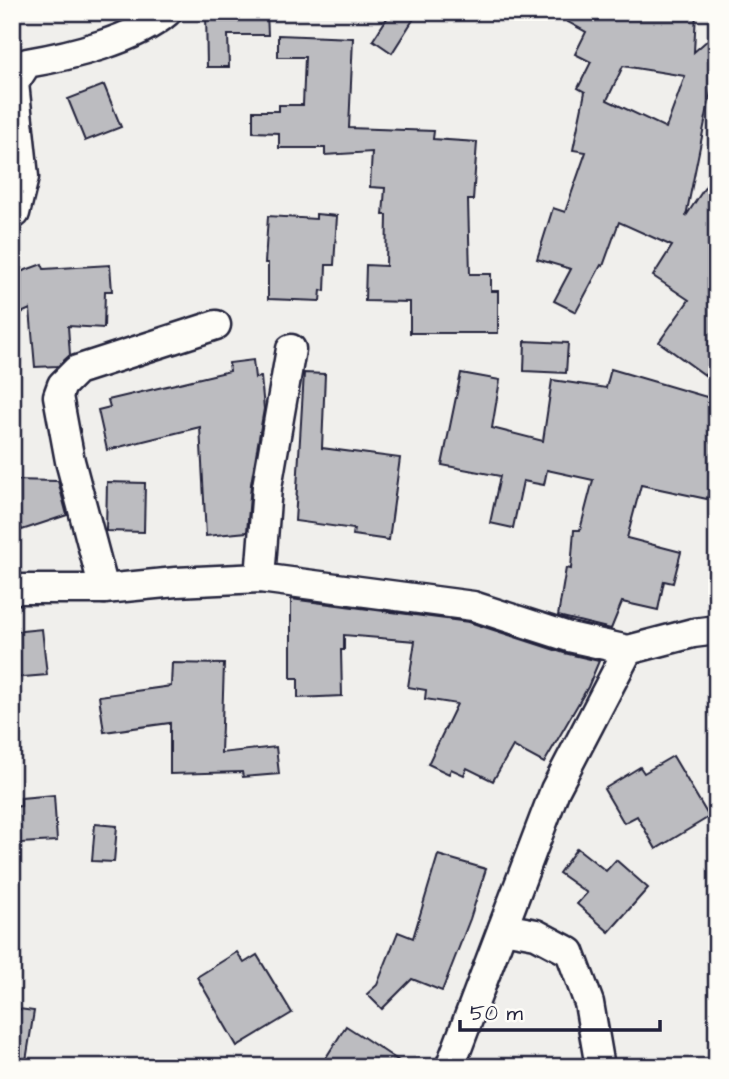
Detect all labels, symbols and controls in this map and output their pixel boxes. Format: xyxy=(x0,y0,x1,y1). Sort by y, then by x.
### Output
scale bar xyxy=(460,988,659,1032)
text: 50 m xyxy=(470,999,524,1028)

